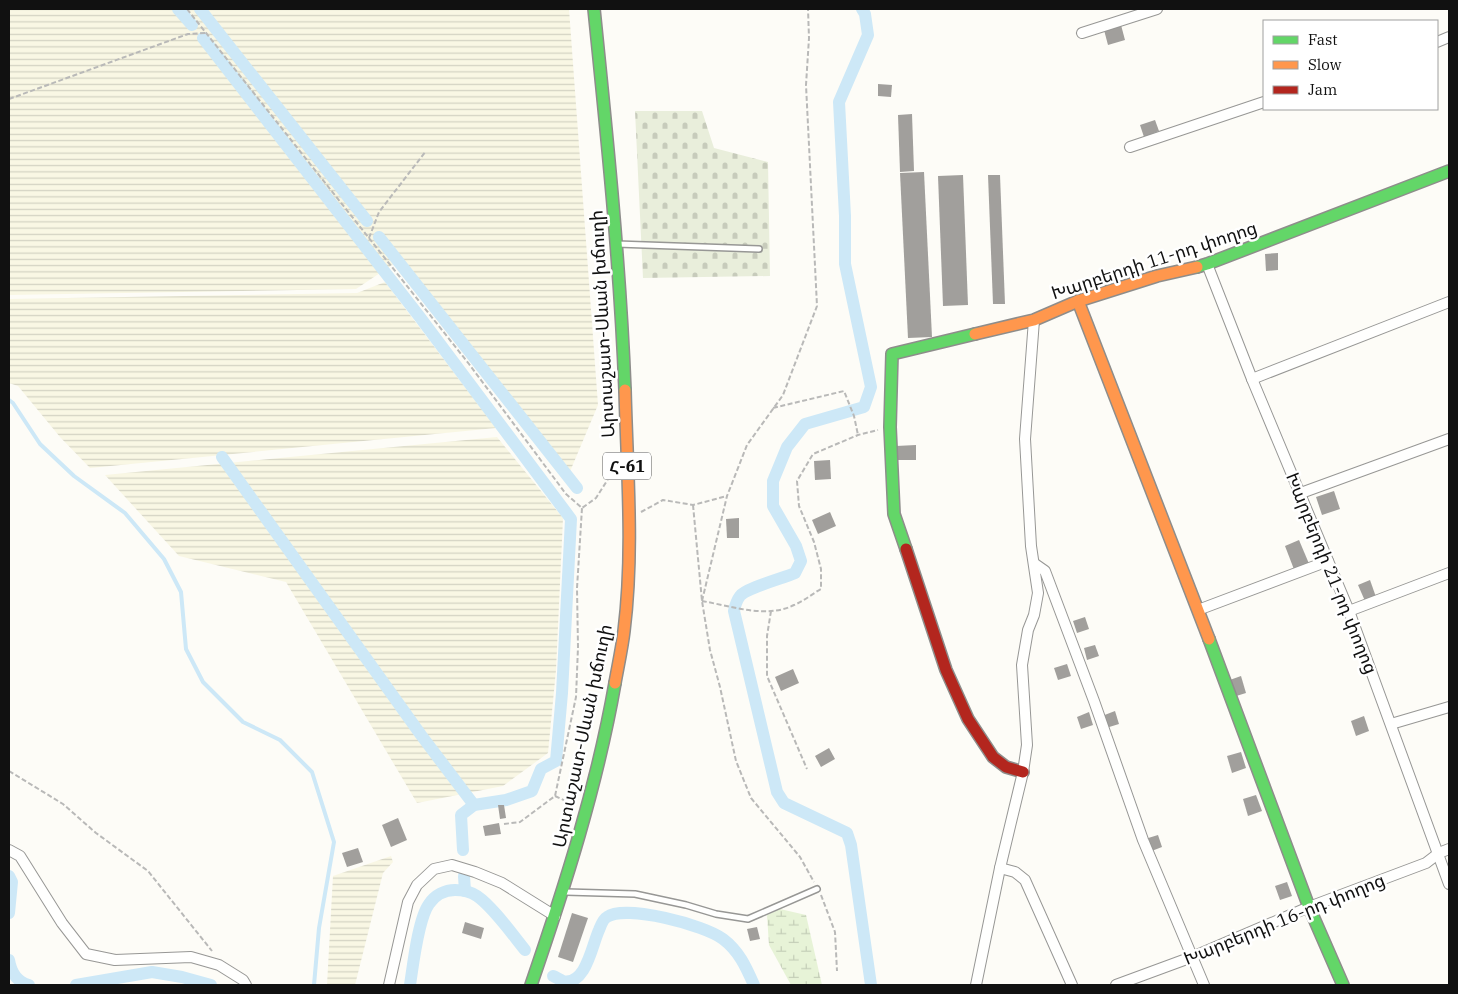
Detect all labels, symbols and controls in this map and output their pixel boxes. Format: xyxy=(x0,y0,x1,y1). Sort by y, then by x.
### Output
legend xyxy=(1263,20,1438,110)
text: Fast xyxy=(1308,30,1338,49)
text: Slow xyxy=(1308,55,1342,74)
text: Jam xyxy=(1308,80,1337,99)
street label: Արտաշատ-Սևան խճուղի xyxy=(585,210,619,438)
street label: Խարբերդի 11-րդ փողոց xyxy=(1048,216,1260,304)
road number: Հ-61 xyxy=(603,452,651,480)
street label: Խարբերդի 21-րդ փողոց xyxy=(1281,469,1383,677)
street label: Արտաշատ-Սևան խճուղի xyxy=(547,622,617,850)
street label: Խարբերդի 16-րդ փողոց xyxy=(1180,868,1388,970)

